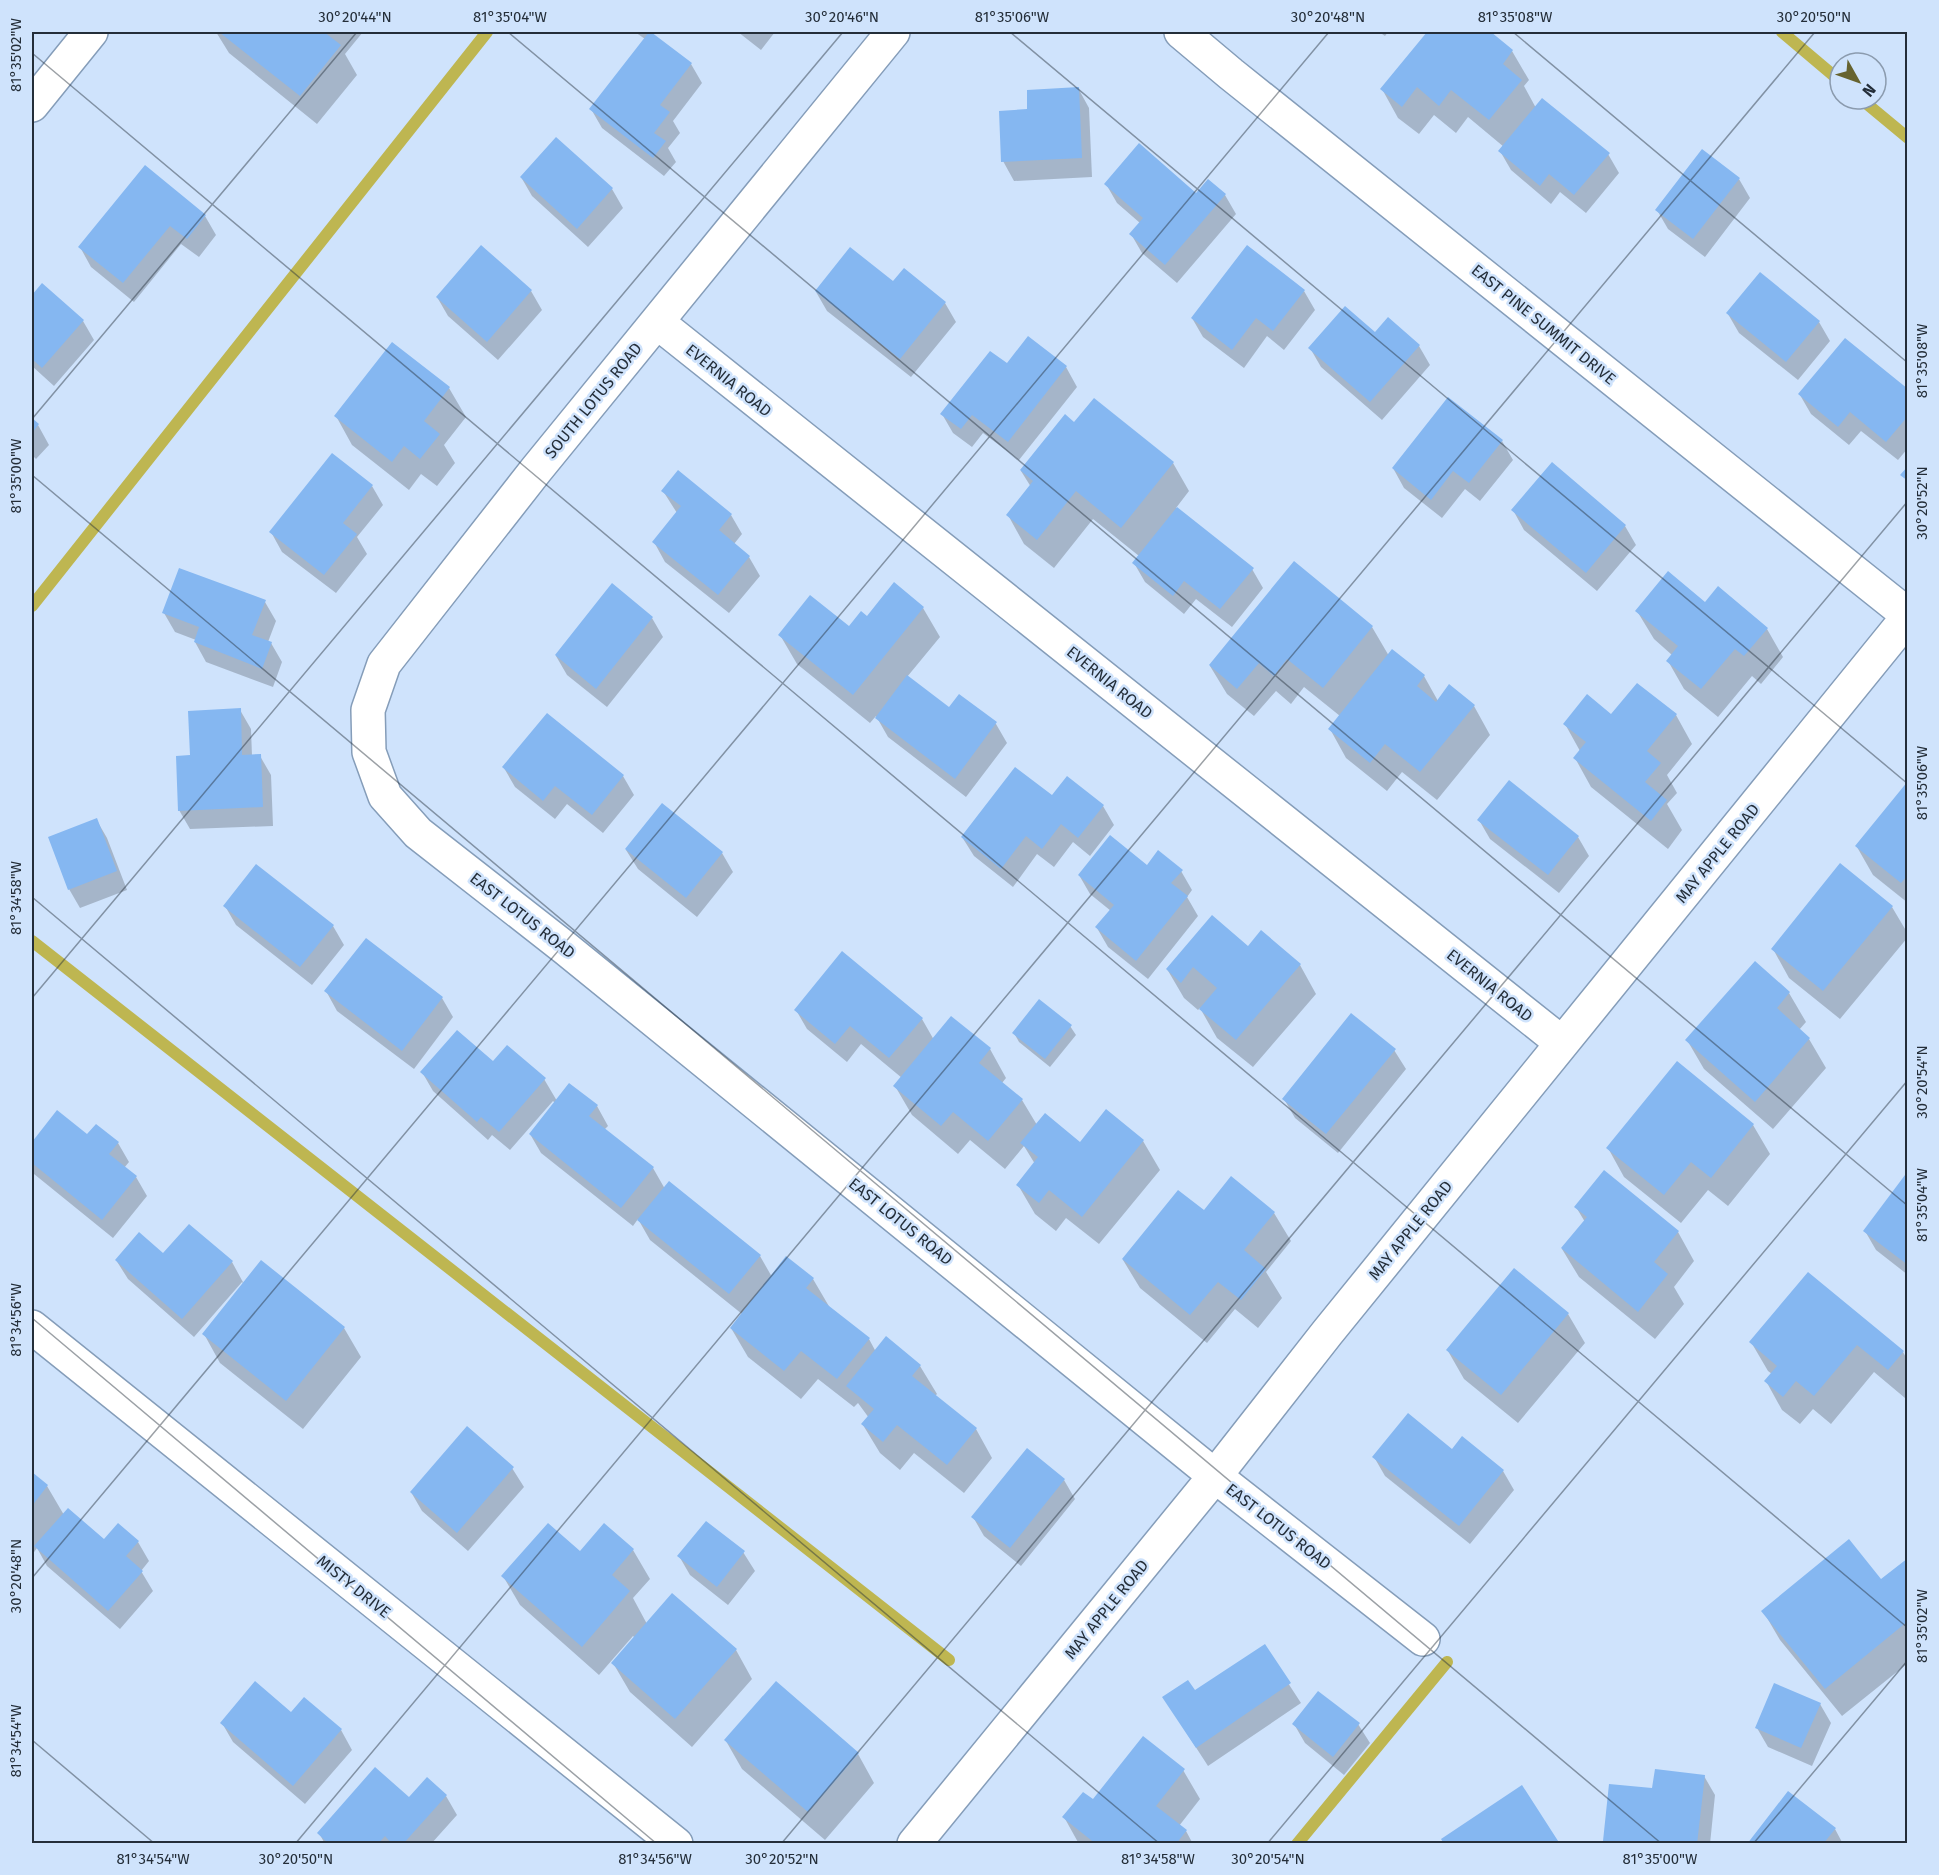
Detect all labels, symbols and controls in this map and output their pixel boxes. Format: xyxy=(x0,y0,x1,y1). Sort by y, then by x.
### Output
text: 30°20'44"N xyxy=(318,8,392,26)
text: 81°35'04"W xyxy=(473,8,548,26)
text: 30°20'46"N xyxy=(805,8,879,26)
text: 81°35'06"W xyxy=(975,8,1050,26)
text: 30°20'48"N xyxy=(1291,8,1365,26)
text: 81°35'08"W xyxy=(1478,8,1553,26)
text: 30°20'50"N xyxy=(1777,8,1851,26)
text: 81°35'02"W xyxy=(7,17,25,92)
north arrow xyxy=(1828,51,1888,111)
text: N xyxy=(1858,80,1880,100)
street label: EAST PINE SUMMIT DRIVE xyxy=(1468,260,1620,388)
text: 81°35'08"W xyxy=(1913,323,1931,398)
street label: SOUTH LOTUS ROAD xyxy=(541,339,646,462)
street label: EVERNIA ROAD xyxy=(682,340,775,421)
text: 81°35'00"W xyxy=(7,438,25,513)
text: 30°20'52"N xyxy=(1913,466,1931,540)
street label: EVERNIA ROAD xyxy=(1063,642,1156,723)
text: 81°35'06"W xyxy=(1913,745,1931,820)
street label: MAY APPLE ROAD xyxy=(1672,800,1763,907)
text: 81°34'58"W xyxy=(7,860,25,935)
street label: EAST LOTUS ROAD xyxy=(466,869,579,962)
street label: EVERNIA ROAD xyxy=(1443,945,1536,1026)
text: 30°20'54"N xyxy=(1913,1045,1931,1119)
text: 81°35'04"W xyxy=(1913,1167,1931,1242)
street label: EAST LOTUS ROAD xyxy=(845,1174,956,1269)
street label: MAY APPLE ROAD xyxy=(1365,1177,1456,1284)
text: 81°34'56"W xyxy=(7,1283,25,1357)
street label: EAST LOTUS ROAD xyxy=(1222,1480,1335,1573)
text: 30°20'48"N xyxy=(7,1539,25,1613)
street label: MISTY DRIVE xyxy=(313,1551,394,1622)
street label: MAY APPLE ROAD xyxy=(1061,1556,1152,1663)
text: 81°35'02"W xyxy=(1913,1588,1931,1663)
text: 81°34'54"W xyxy=(7,1704,25,1778)
text: 81°34'54"W xyxy=(116,1850,190,1868)
text: 30°20'50"N xyxy=(259,1850,333,1868)
text: 81°34'56"W xyxy=(618,1850,692,1868)
text: 30°20'52"N xyxy=(745,1850,819,1868)
text: 81°34'58"W xyxy=(1121,1850,1196,1868)
text: 30°20'54"N xyxy=(1231,1850,1305,1868)
text: 81°35'00"W xyxy=(1623,1850,1698,1868)

